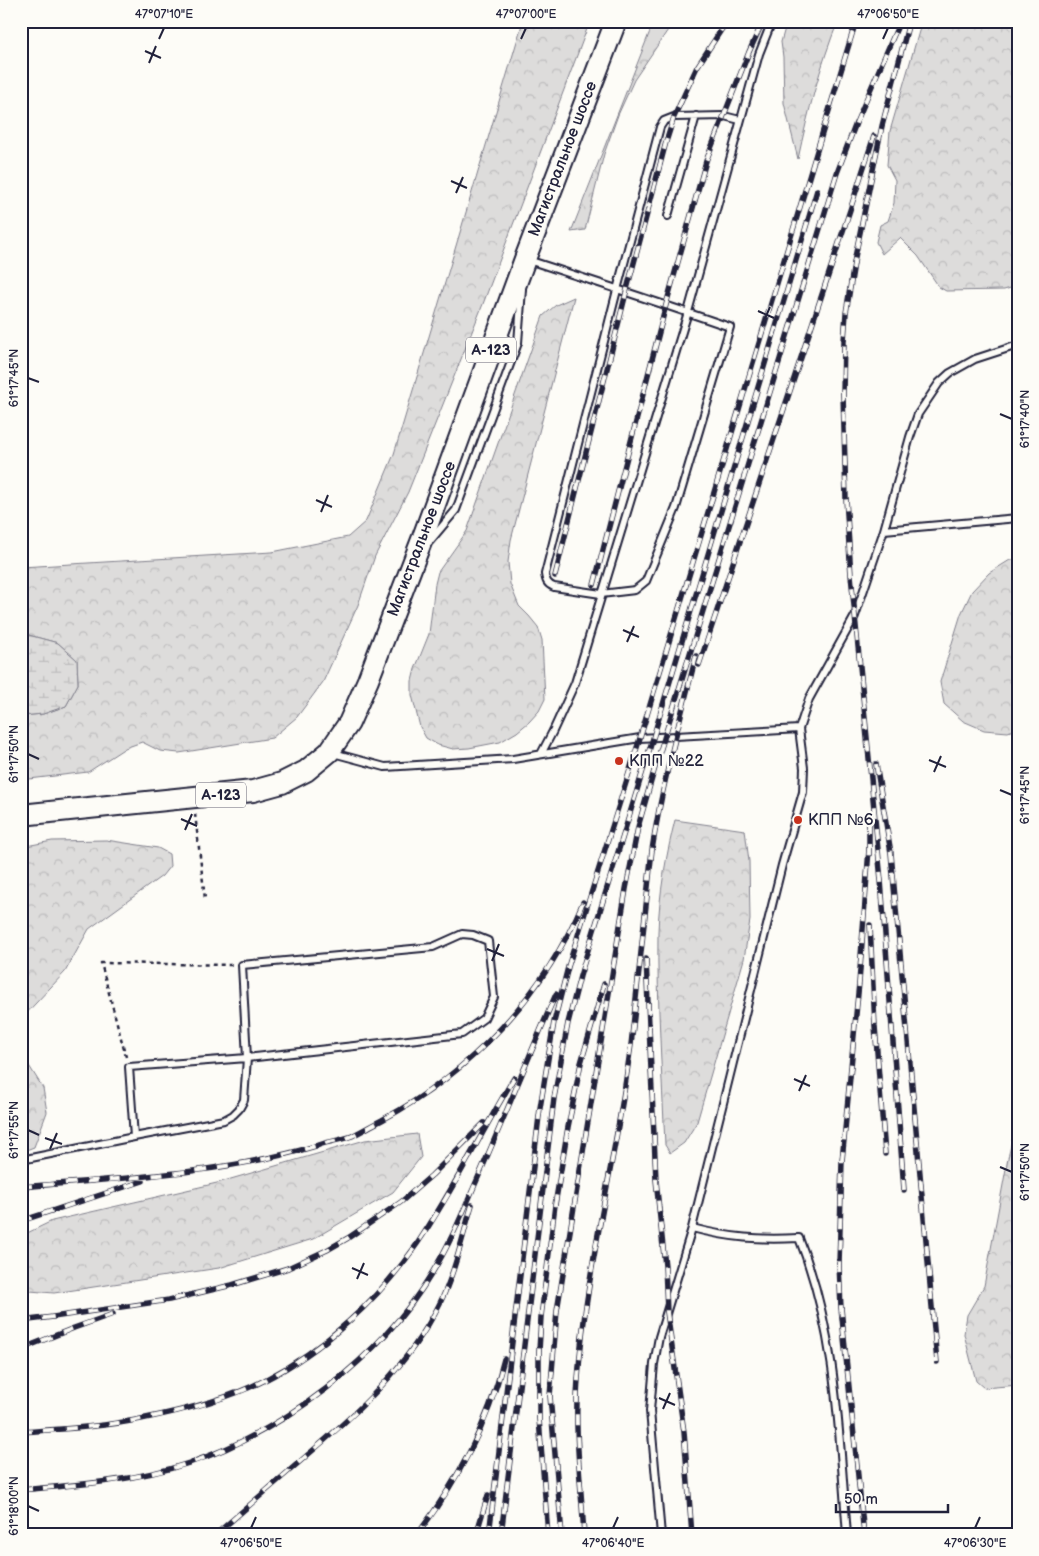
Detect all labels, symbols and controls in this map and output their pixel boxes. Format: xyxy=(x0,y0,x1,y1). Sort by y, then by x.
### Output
text: 47°07'10"E xyxy=(135,7,193,22)
text: 47°07'00"E xyxy=(496,7,557,22)
text: 47°06'50"E xyxy=(857,7,919,22)
street label: Магистральное шоссе xyxy=(525,79,601,239)
road number: А-123 xyxy=(466,338,516,362)
text: 61°17'45"N xyxy=(7,349,22,407)
text: 61°17'40"N xyxy=(1018,390,1033,448)
street label: Магистральное шоссе xyxy=(384,459,460,619)
text: 61°17'50"N xyxy=(7,725,22,783)
place label: КПП №22 xyxy=(629,752,704,771)
marker: КПП №22 xyxy=(613,755,625,767)
text: 61°17'45"N xyxy=(1018,766,1033,824)
road number: А-123 xyxy=(196,782,246,808)
place label: КПП №6 xyxy=(808,811,874,830)
marker: КПП №6 xyxy=(792,814,804,826)
text: 61°17'55"N xyxy=(7,1101,22,1159)
text: 61°17'50"N xyxy=(1018,1143,1033,1201)
text: 61°18'00"N xyxy=(7,1476,22,1536)
scale bar xyxy=(836,1481,949,1513)
text: 50 m xyxy=(844,1490,878,1509)
text: 47°06'50"E xyxy=(220,1536,282,1551)
text: 47°06'40"E xyxy=(582,1536,644,1551)
text: 47°06'30"E xyxy=(944,1536,1006,1551)

